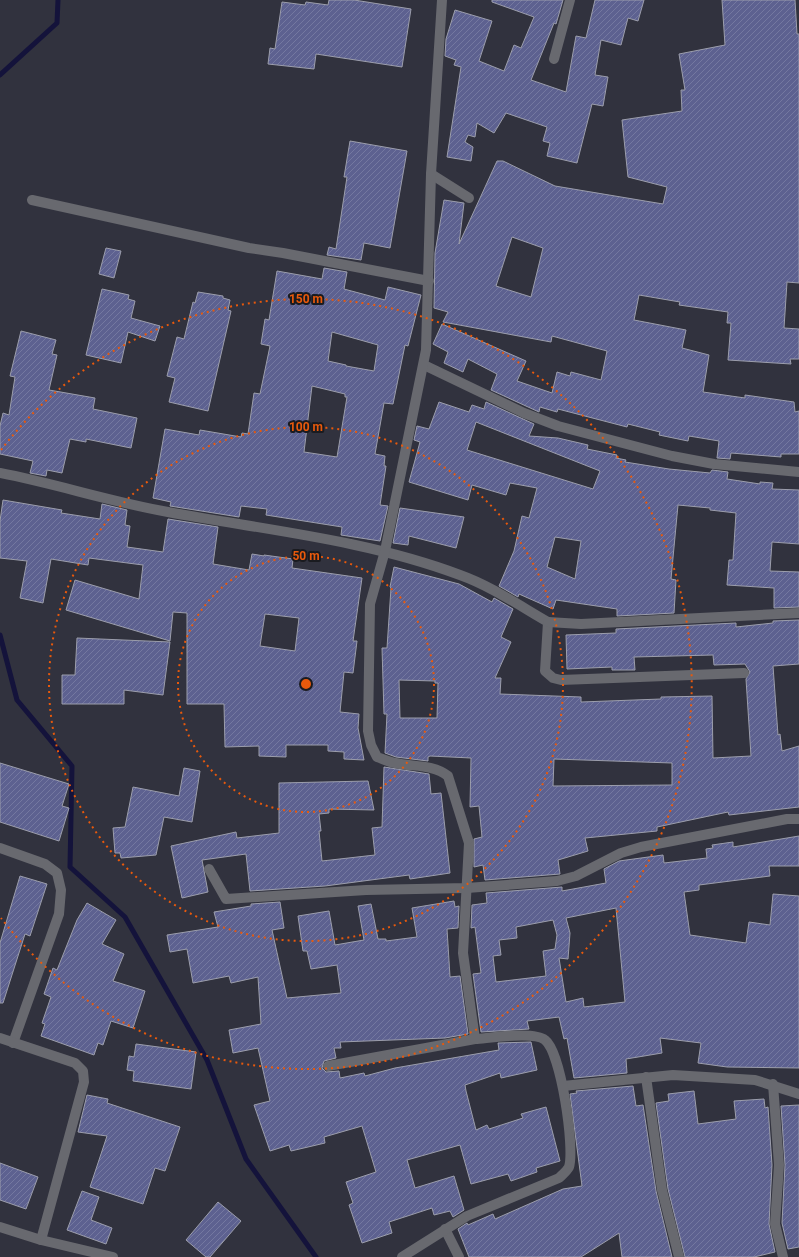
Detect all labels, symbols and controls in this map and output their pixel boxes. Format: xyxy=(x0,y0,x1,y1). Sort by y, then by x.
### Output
text: 150 m xyxy=(289,292,323,306)
text: 100 m xyxy=(289,420,323,434)
text: 50 m xyxy=(292,549,320,563)
centre of rings xyxy=(299,677,313,691)

